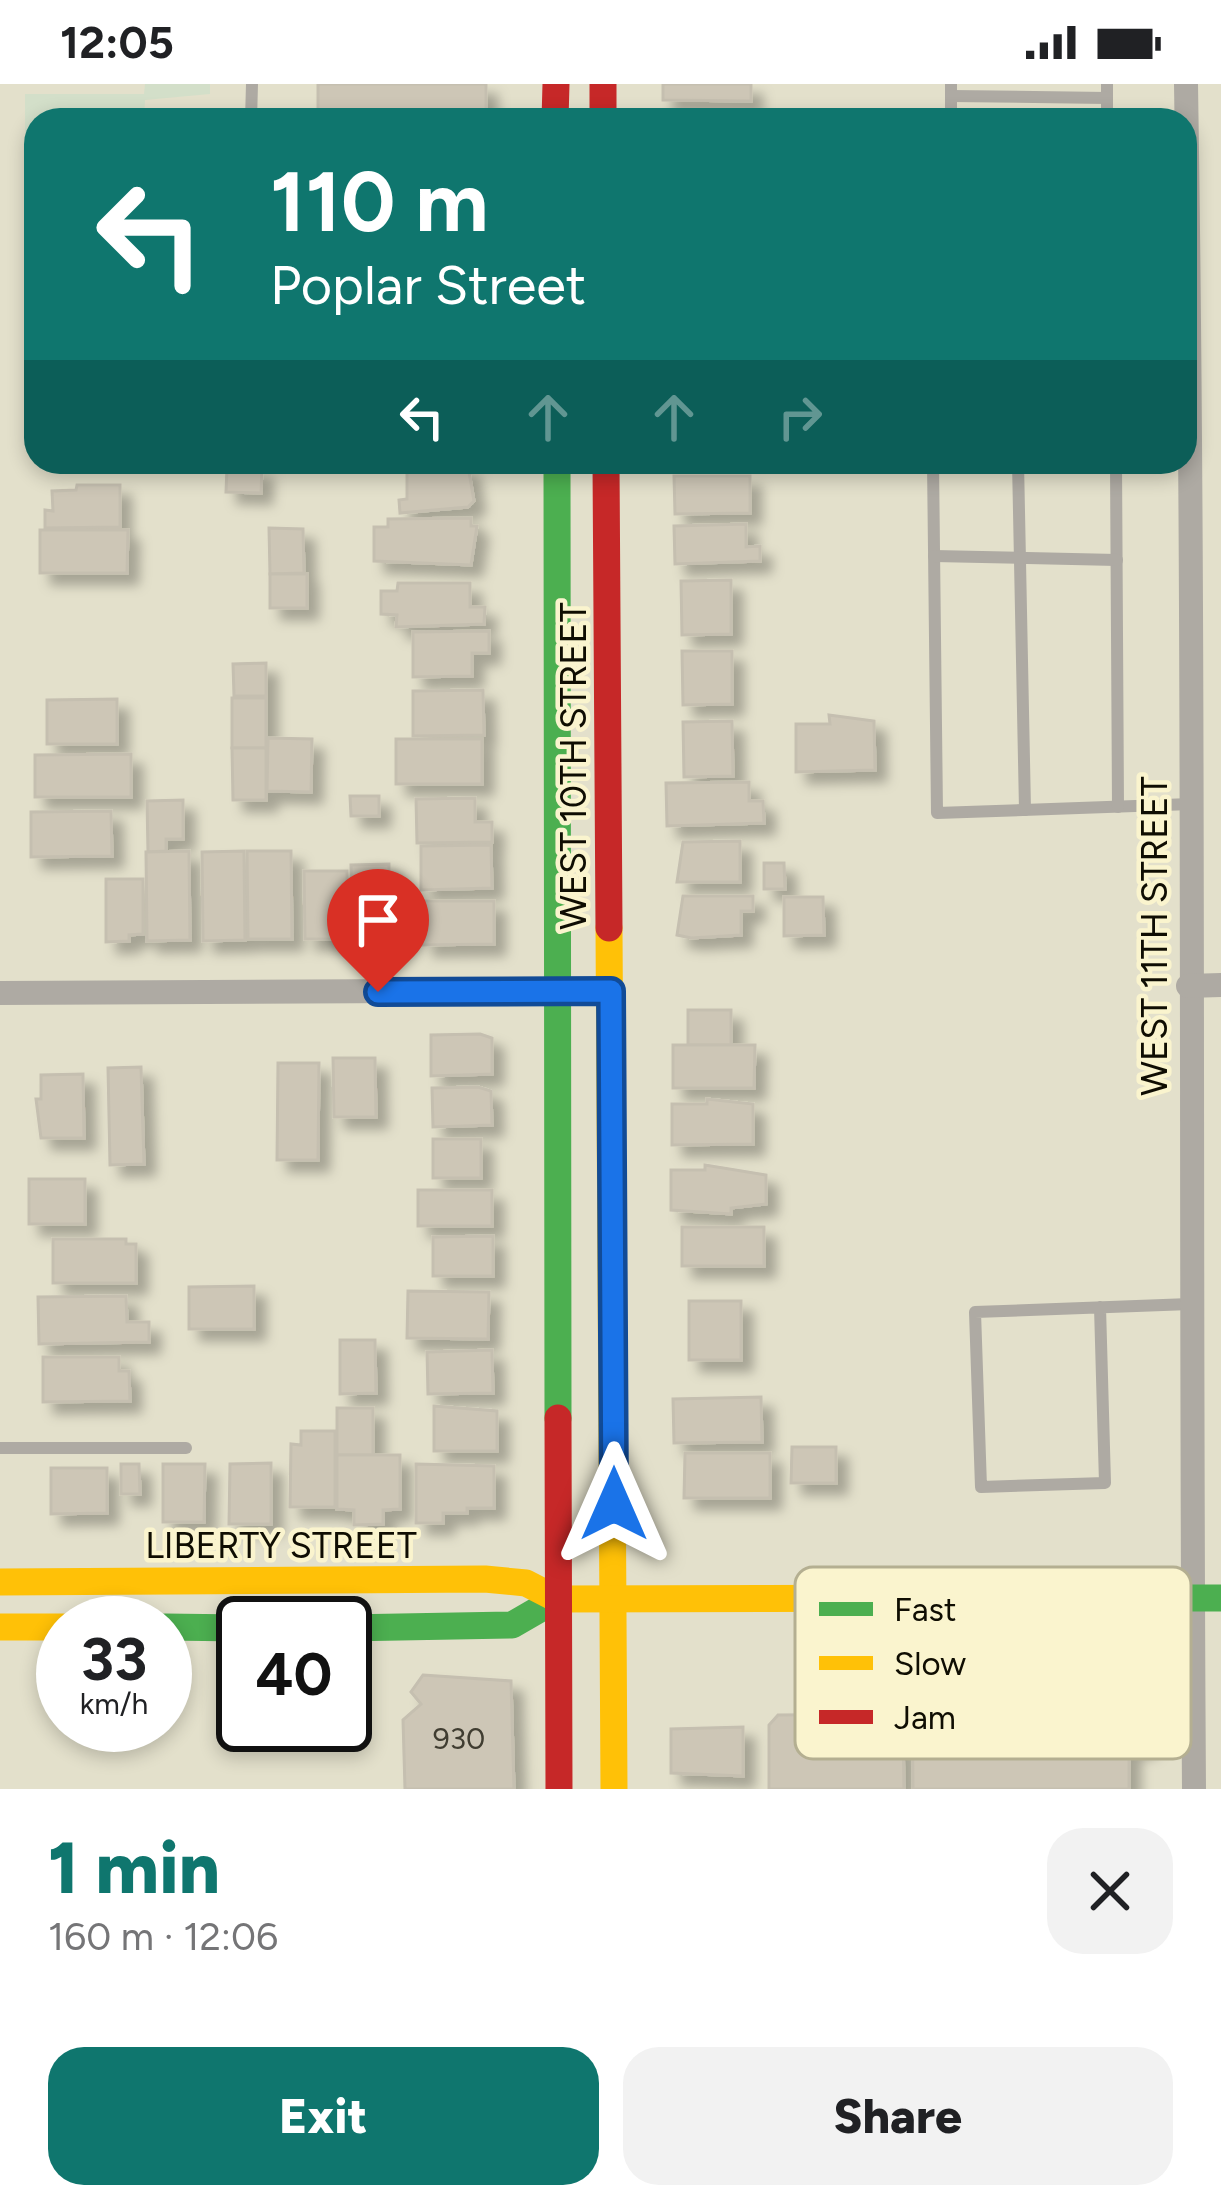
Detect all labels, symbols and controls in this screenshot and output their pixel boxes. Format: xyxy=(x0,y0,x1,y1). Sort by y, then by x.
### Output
text: 12:05 xyxy=(60,15,174,69)
text: 110 m xyxy=(270,151,489,252)
icon: left xyxy=(72,156,228,312)
text: Poplar Street xyxy=(270,253,586,318)
icon: left xyxy=(389,384,455,450)
icon: ahead xyxy=(515,384,581,450)
icon: ahead xyxy=(641,384,707,450)
icon: right xyxy=(767,384,833,450)
street label: WEST 10TH STREET xyxy=(552,602,595,930)
street label: WEST 11TH STREET xyxy=(1133,776,1176,1096)
pin xyxy=(327,869,429,992)
icon: arrive xyxy=(345,887,411,953)
position arrow xyxy=(551,1441,677,1567)
street label: LIBERTY STREET xyxy=(145,1524,417,1567)
legend xyxy=(795,1567,1191,1759)
text: Fast xyxy=(894,1590,956,1629)
speed limit sign: 40 xyxy=(216,1596,372,1752)
text: 33 xyxy=(81,1623,147,1695)
text: Slow xyxy=(894,1644,966,1683)
text: km/h xyxy=(80,1685,148,1722)
text: Jam xyxy=(894,1698,956,1737)
house number: 930 xyxy=(433,1720,485,1757)
text: 1 min xyxy=(48,1825,220,1911)
button: close xyxy=(1047,1828,1173,1954)
text: 160 m · 12:06 xyxy=(48,1913,278,1960)
button: Exit xyxy=(48,2047,599,2185)
button: Share xyxy=(623,2047,1173,2185)

